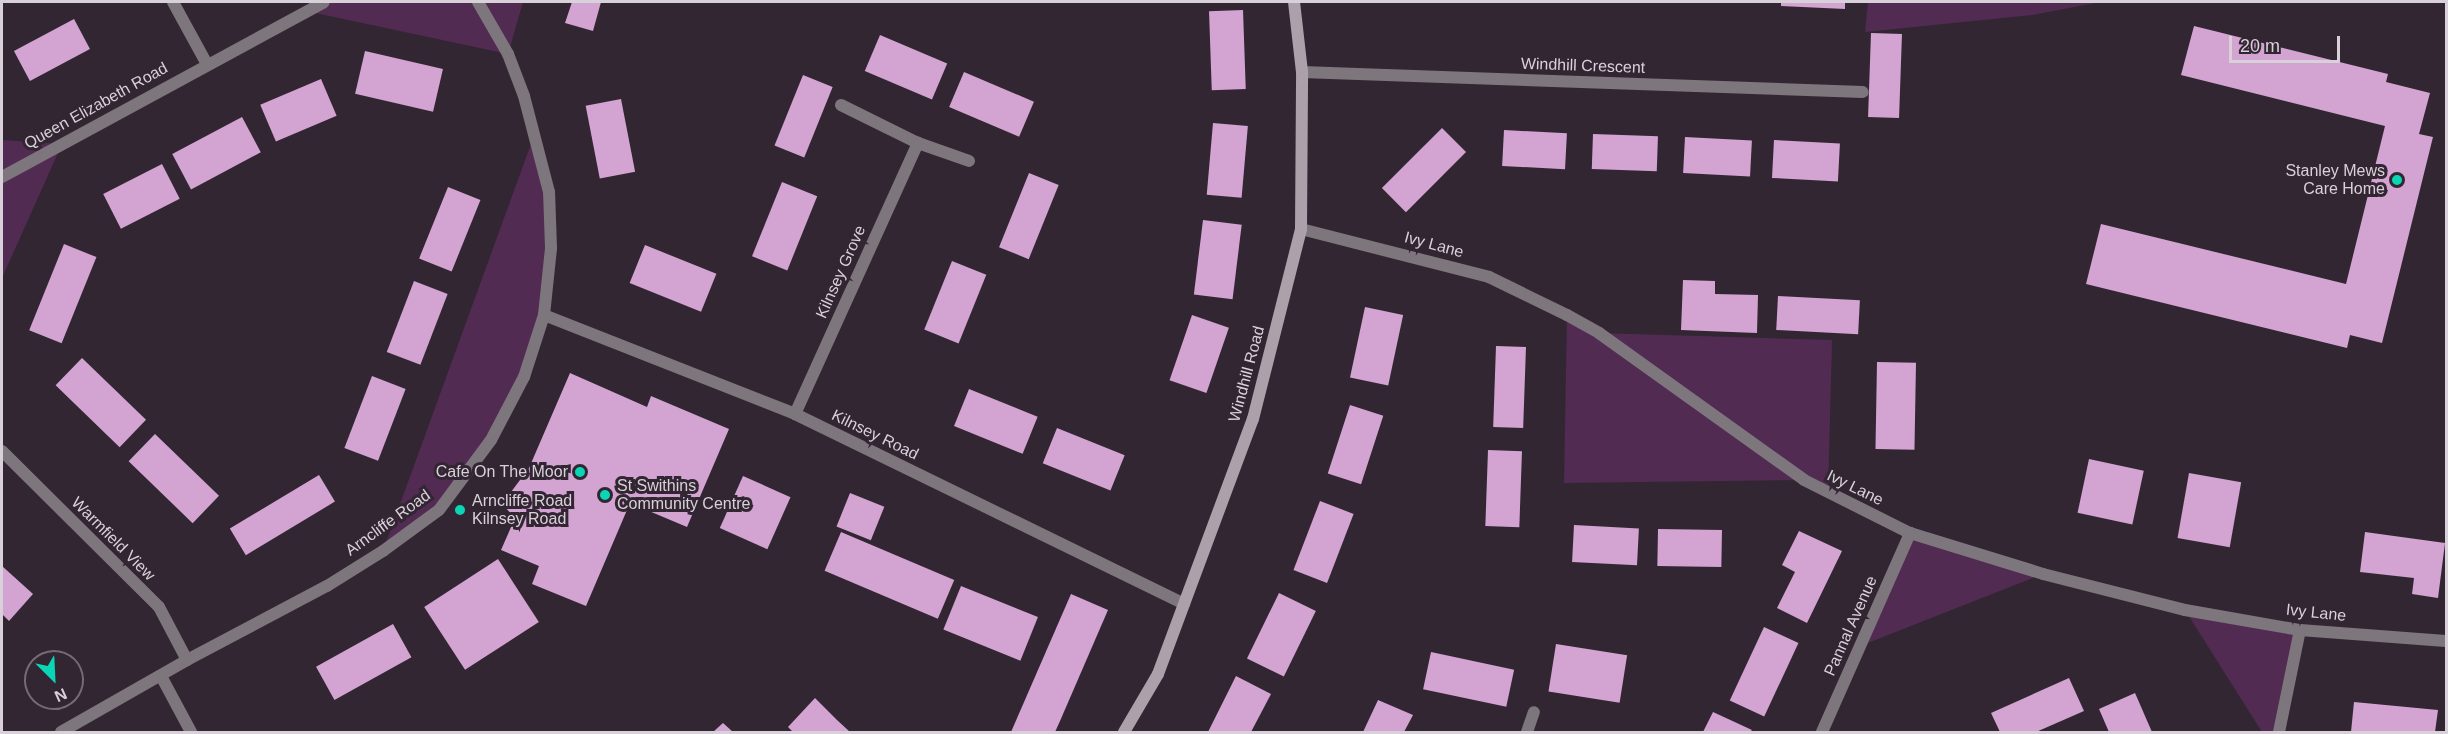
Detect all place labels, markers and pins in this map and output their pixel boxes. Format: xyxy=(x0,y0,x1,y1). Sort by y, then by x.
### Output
place label: Stanley Mews Care Home xyxy=(2285,161,2385,199)
marker: Stanley Mews Care Home xyxy=(2390,173,2404,187)
place label: Cafe On The Moor xyxy=(436,462,568,482)
marker: Cafe On The Moor xyxy=(573,465,587,479)
place label: St Swithins Community Centre xyxy=(617,476,750,514)
marker: St Swithins Community Centre xyxy=(598,488,612,502)
place label: Arncliffe Road Kilnsey Road xyxy=(472,491,572,529)
marker: Arncliffe Road Kilnsey Road xyxy=(453,503,467,517)

